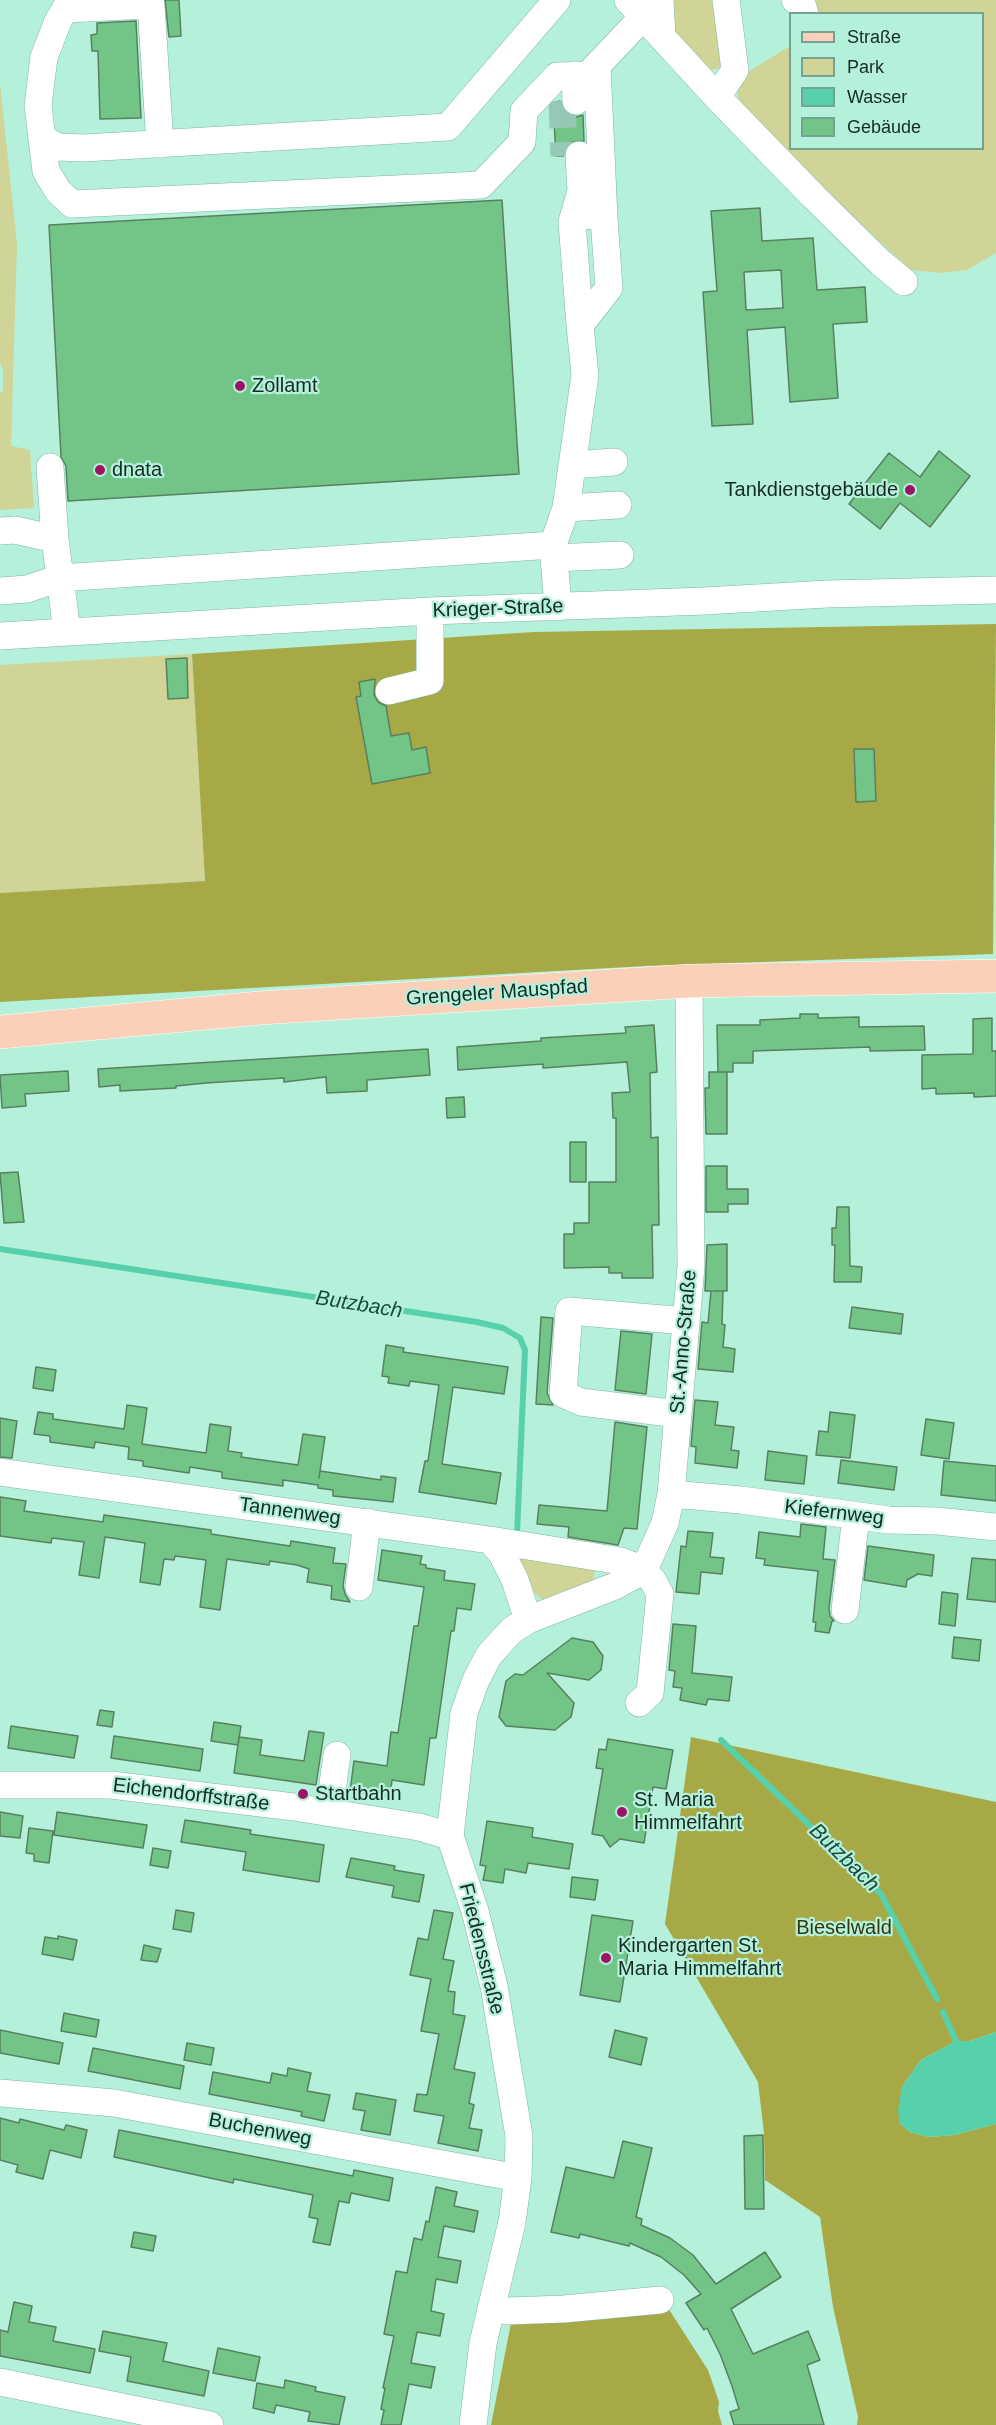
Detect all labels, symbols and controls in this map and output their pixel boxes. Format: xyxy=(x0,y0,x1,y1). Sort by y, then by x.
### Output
legend xyxy=(789,12,984,150)
text: Straße xyxy=(847,27,901,47)
text: Park xyxy=(847,57,884,77)
text: Wasser xyxy=(847,87,907,107)
text: Gebäude xyxy=(847,117,921,137)
place label: Zollamt xyxy=(252,374,318,398)
marker: Zollamt xyxy=(233,379,247,393)
place label: dnata xyxy=(112,458,162,482)
marker: dnata xyxy=(93,463,107,477)
place label: Tankdienstgebäude xyxy=(725,478,898,502)
marker: Tankdienstgebäude xyxy=(903,483,917,497)
street label: Krieger-Straße xyxy=(432,595,564,623)
street label: Grengeler Mauspfad xyxy=(405,975,589,1011)
street label: St.-Anno-Straße xyxy=(666,1269,702,1415)
water label: Butzbach xyxy=(314,1286,404,1324)
street label: Tannenweg xyxy=(238,1493,342,1531)
street label: Kiefernweg xyxy=(783,1495,885,1531)
street label: Eichendorffstraße xyxy=(111,1773,271,1817)
place label: Startbahn xyxy=(315,1782,402,1806)
marker: Startbahn xyxy=(296,1787,310,1801)
place label: St. Maria Himmelfahrt xyxy=(634,1788,742,1835)
marker: St. Maria Himmelfahrt xyxy=(615,1805,629,1819)
water label: Butzbach xyxy=(804,1819,884,1897)
street label: Friedensstraße xyxy=(453,1881,509,2017)
park label: Bieselwald xyxy=(796,1916,892,1940)
place label: Kindergarten St. Maria Himmelfahrt xyxy=(618,1934,781,1981)
marker: Kindergarten St. Maria Himmelfahrt xyxy=(599,1951,613,1965)
street label: Buchenweg xyxy=(206,2108,314,2152)

